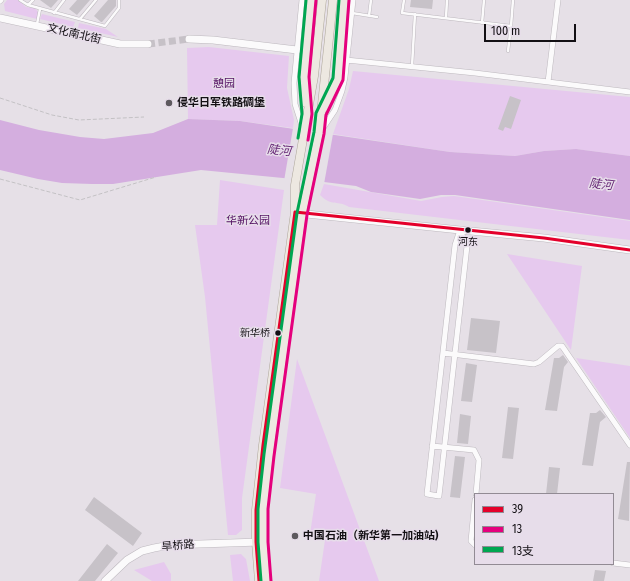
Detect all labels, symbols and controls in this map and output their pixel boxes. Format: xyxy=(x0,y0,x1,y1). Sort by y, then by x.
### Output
scale bar xyxy=(486,16,578,42)
street label: 文化南北街 xyxy=(46,21,102,47)
text: 100 m xyxy=(491,24,520,38)
park label: 憩园 xyxy=(213,77,235,91)
place label: 侵华日军铁路碉堡 xyxy=(177,96,265,110)
marker: 侵华日军铁路碉堡 xyxy=(164,98,174,108)
water label: 陡河 xyxy=(266,143,292,159)
water label: 陡河 xyxy=(588,177,614,193)
park label: 华新公园 xyxy=(226,214,270,228)
marker: 河东 xyxy=(463,225,473,235)
place label: 河东 xyxy=(458,236,478,248)
place label: 新华桥 xyxy=(240,327,270,339)
marker: 新华桥 xyxy=(273,328,283,338)
legend xyxy=(474,493,614,565)
text: 39 xyxy=(512,502,523,516)
text: 13 xyxy=(512,522,522,536)
place label: 中国石油（新华第一加油站) xyxy=(303,529,438,543)
marker: 中国石油（新华第一加油站) xyxy=(290,531,300,541)
street label: 旱桥路 xyxy=(161,538,195,554)
text: 13支 xyxy=(512,544,534,558)

